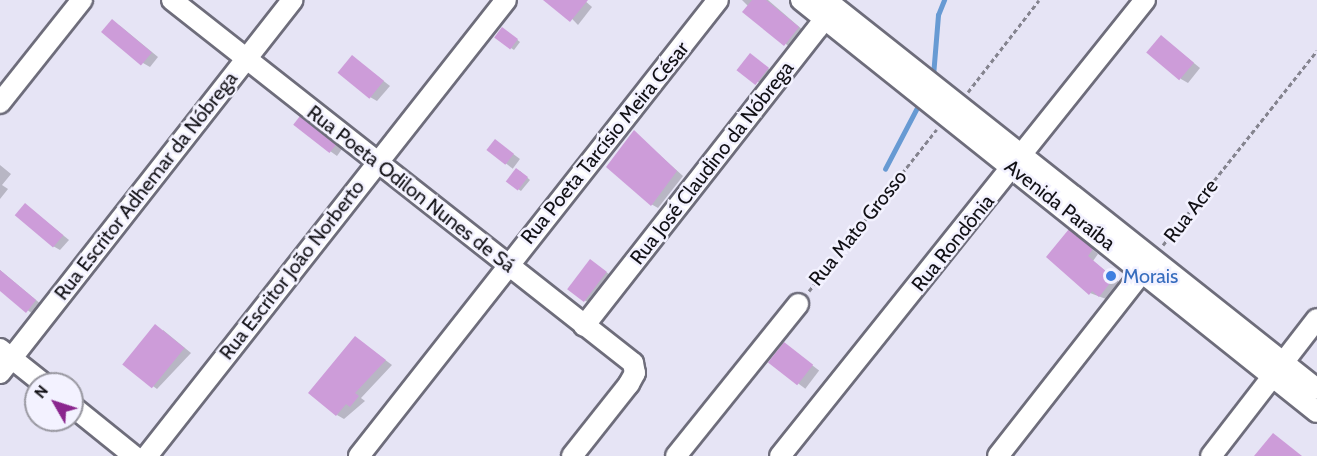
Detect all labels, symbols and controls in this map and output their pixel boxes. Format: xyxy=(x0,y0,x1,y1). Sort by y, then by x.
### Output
street label: Rua Poeta Tarcísio Meira César xyxy=(516,37,694,249)
street label: Rua José Claudino da Nóbrega xyxy=(625,57,799,269)
street label: Rua Escritor Adhemar da Nóbrega xyxy=(49,67,243,305)
street label: Rua Poeta Odilon Nunes de Sá xyxy=(302,100,520,278)
street label: Avenida Paraíba xyxy=(1000,154,1120,256)
street label: Rua Mato Grosso xyxy=(804,165,912,291)
street label: Rua Escritor João Norberto xyxy=(214,175,370,365)
street label: Rua Acre xyxy=(1159,175,1223,247)
street label: Rua Rondônia xyxy=(907,190,999,296)
place label: Morais xyxy=(1123,264,1178,288)
marker: Morais xyxy=(1104,269,1118,283)
north arrow xyxy=(24,372,84,432)
text: N xyxy=(30,381,52,402)

